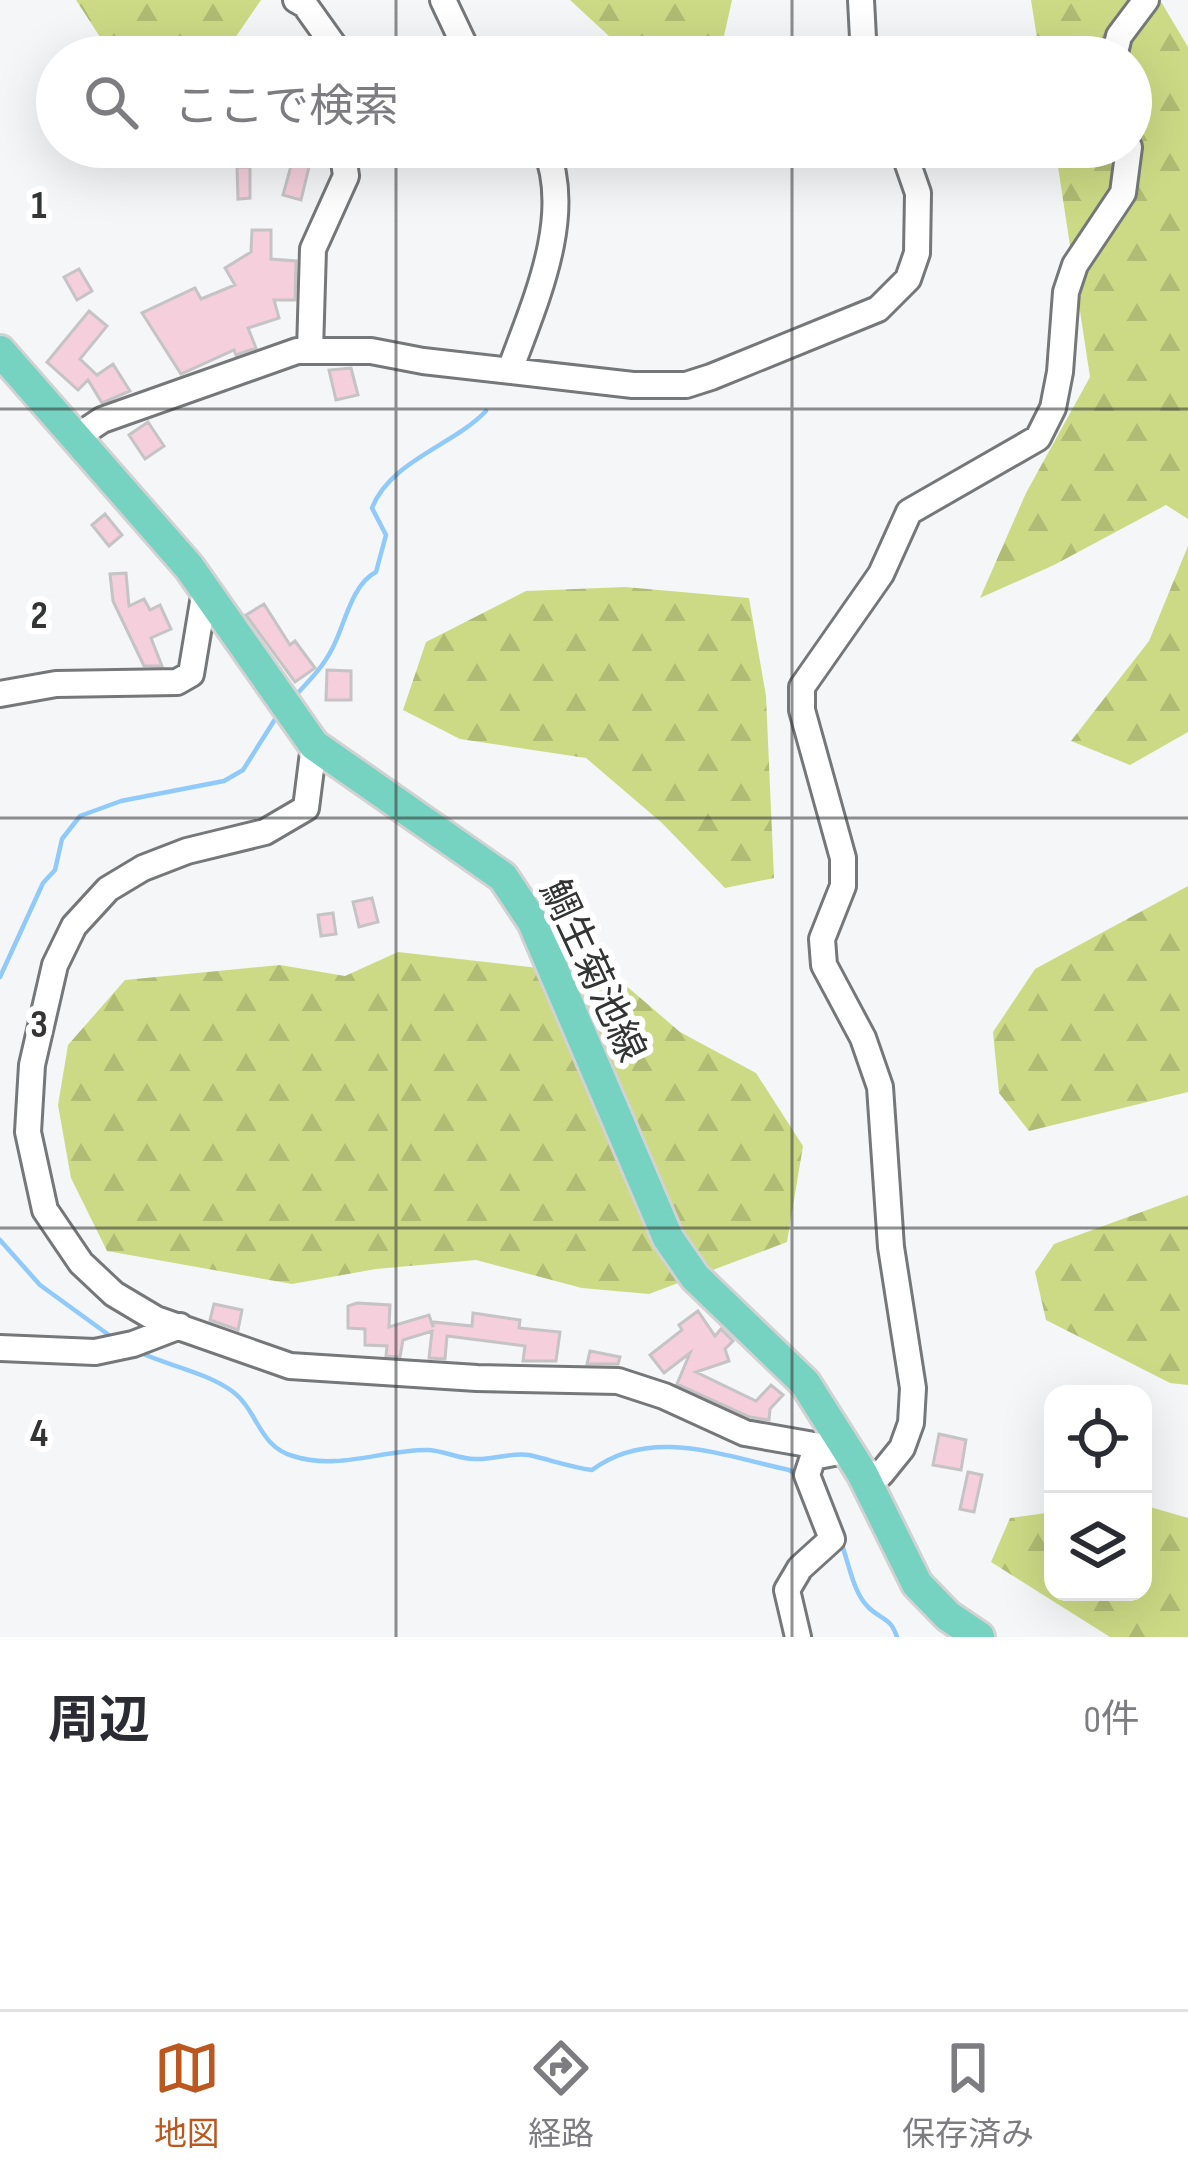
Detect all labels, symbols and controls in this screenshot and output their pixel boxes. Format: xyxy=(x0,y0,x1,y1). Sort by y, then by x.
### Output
search box xyxy=(36,36,1152,168)
icon: search xyxy=(78,69,144,135)
text: ここで検索 xyxy=(174,80,399,135)
text: 1 xyxy=(31,183,47,230)
text: 2 xyxy=(30,593,48,640)
street label: 鯛生菊池線 xyxy=(529,873,655,1069)
text: 3 xyxy=(30,1002,48,1049)
map controls xyxy=(1044,1385,1152,1601)
button: locate xyxy=(1044,1385,1152,1493)
text: 4 xyxy=(30,1411,48,1458)
button: layers xyxy=(1044,1493,1152,1601)
text: 周辺 xyxy=(48,1691,150,1752)
text: 0件 xyxy=(1084,1697,1140,1744)
tab: 地図 xyxy=(154,2035,220,2155)
tab: 経路 xyxy=(528,2035,594,2155)
tab: 保存済み xyxy=(902,2035,1034,2155)

